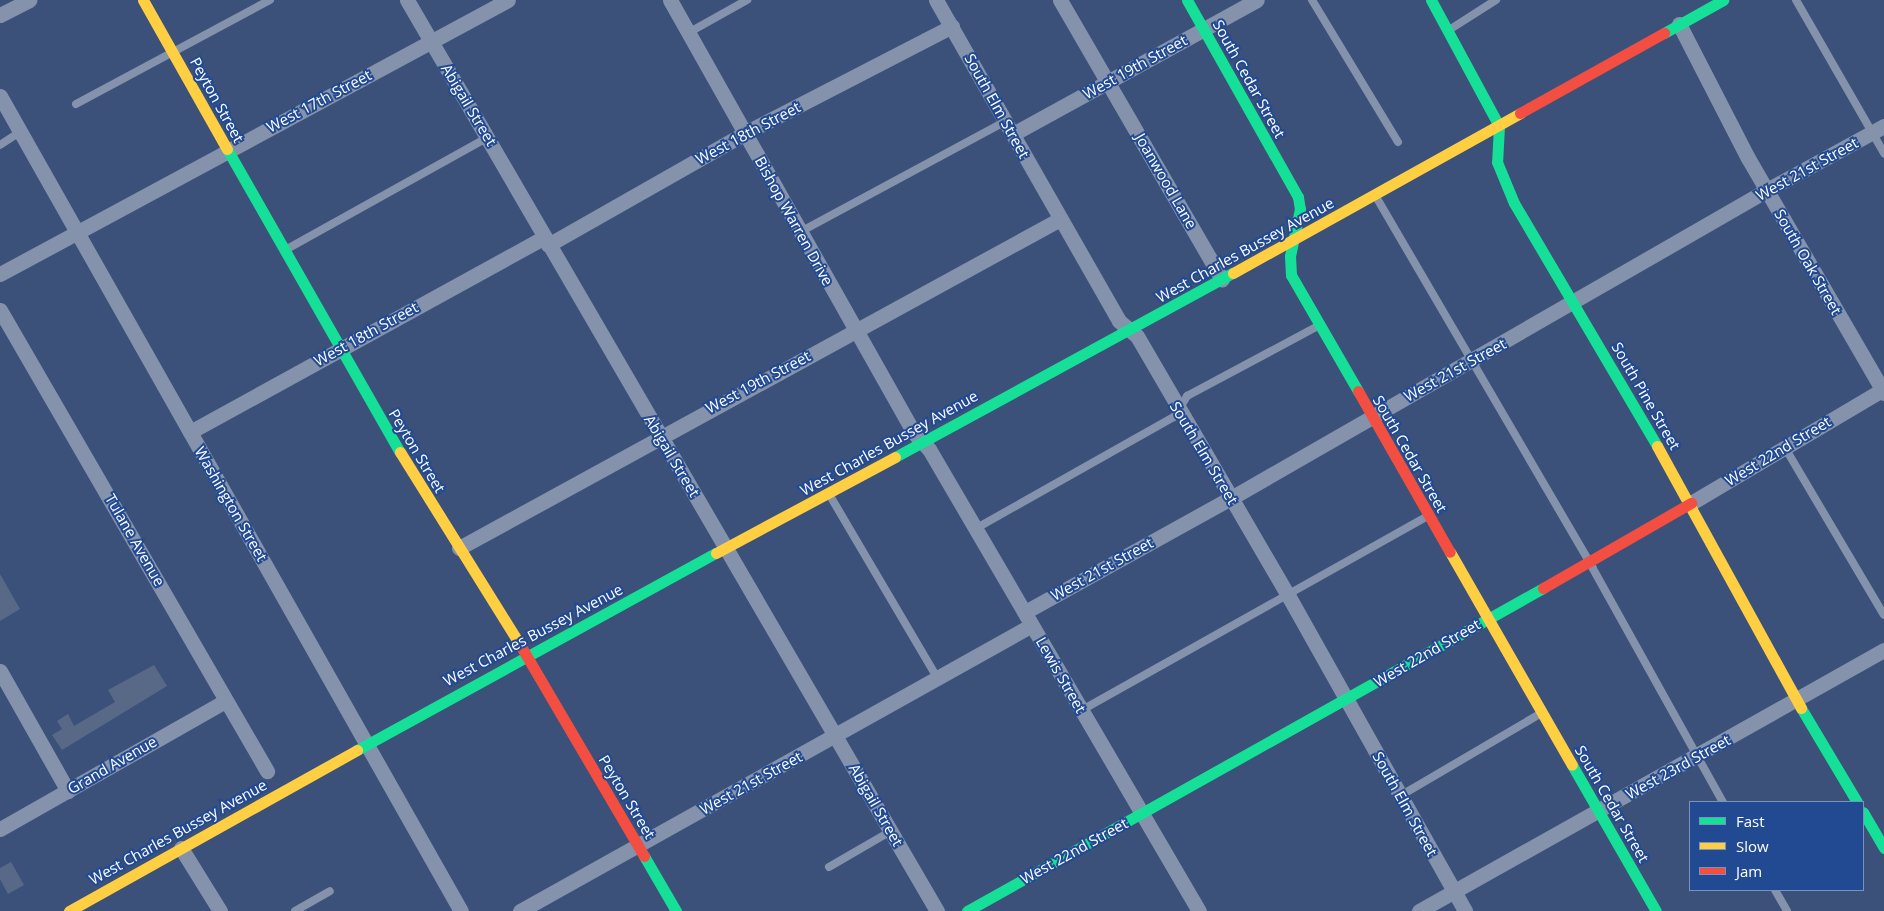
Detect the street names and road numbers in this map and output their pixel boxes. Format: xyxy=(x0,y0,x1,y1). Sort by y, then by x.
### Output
street label: South Cedar Street xyxy=(1209,17,1289,141)
street label: West 19th Street xyxy=(1080,31,1190,103)
street label: South Elm Street xyxy=(961,51,1033,161)
street label: Peyton Street xyxy=(186,54,248,146)
street label: Abigail Street xyxy=(438,61,500,149)
street label: West 17th Street xyxy=(263,66,375,136)
street label: West 18th Street xyxy=(692,98,804,168)
street label: Joanwood Lane xyxy=(1131,130,1201,232)
street label: West 21st Street xyxy=(1753,133,1861,205)
street label: Bishop Warren Drive xyxy=(751,153,837,289)
street label: West Charles Bussey Avenue xyxy=(1153,194,1337,306)
street label: South Oak Street xyxy=(1771,206,1845,318)
street label: West 18th Street xyxy=(311,298,421,370)
street label: West 21st Street xyxy=(1401,334,1509,406)
street label: South Pine Street xyxy=(1608,339,1684,453)
street label: West 19th Street xyxy=(702,347,814,417)
street label: West Charles Bussey Avenue xyxy=(797,387,981,499)
street label: South Cedar Street xyxy=(1369,392,1451,516)
street label: South Elm Street xyxy=(1166,398,1242,508)
street label: Peyton Street xyxy=(385,406,449,496)
street label: Abigail Street xyxy=(641,412,703,500)
street label: West 22nd Street xyxy=(1722,412,1834,490)
street label: Washington Street xyxy=(191,444,271,564)
street label: Tulane Avenue xyxy=(101,491,169,589)
street label: West 21st Street xyxy=(1048,533,1156,605)
street label: West Charles Bussey Avenue xyxy=(440,580,626,690)
street label: West 22nd Street xyxy=(1371,615,1483,691)
street label: Lewis Street xyxy=(1032,634,1090,716)
street label: West 23rd Street xyxy=(1623,731,1733,803)
street label: Grand Avenue xyxy=(64,732,160,798)
street label: South Cedar Street xyxy=(1571,742,1653,866)
street label: West 21st Street xyxy=(697,747,805,819)
street label: South Elm Street xyxy=(1369,749,1441,859)
street label: Peyton Street xyxy=(595,752,659,842)
street label: Abigail Street xyxy=(845,761,907,849)
street label: West Charles Bussey Avenue xyxy=(86,776,270,888)
street label: West 22nd Street xyxy=(1017,814,1131,888)

